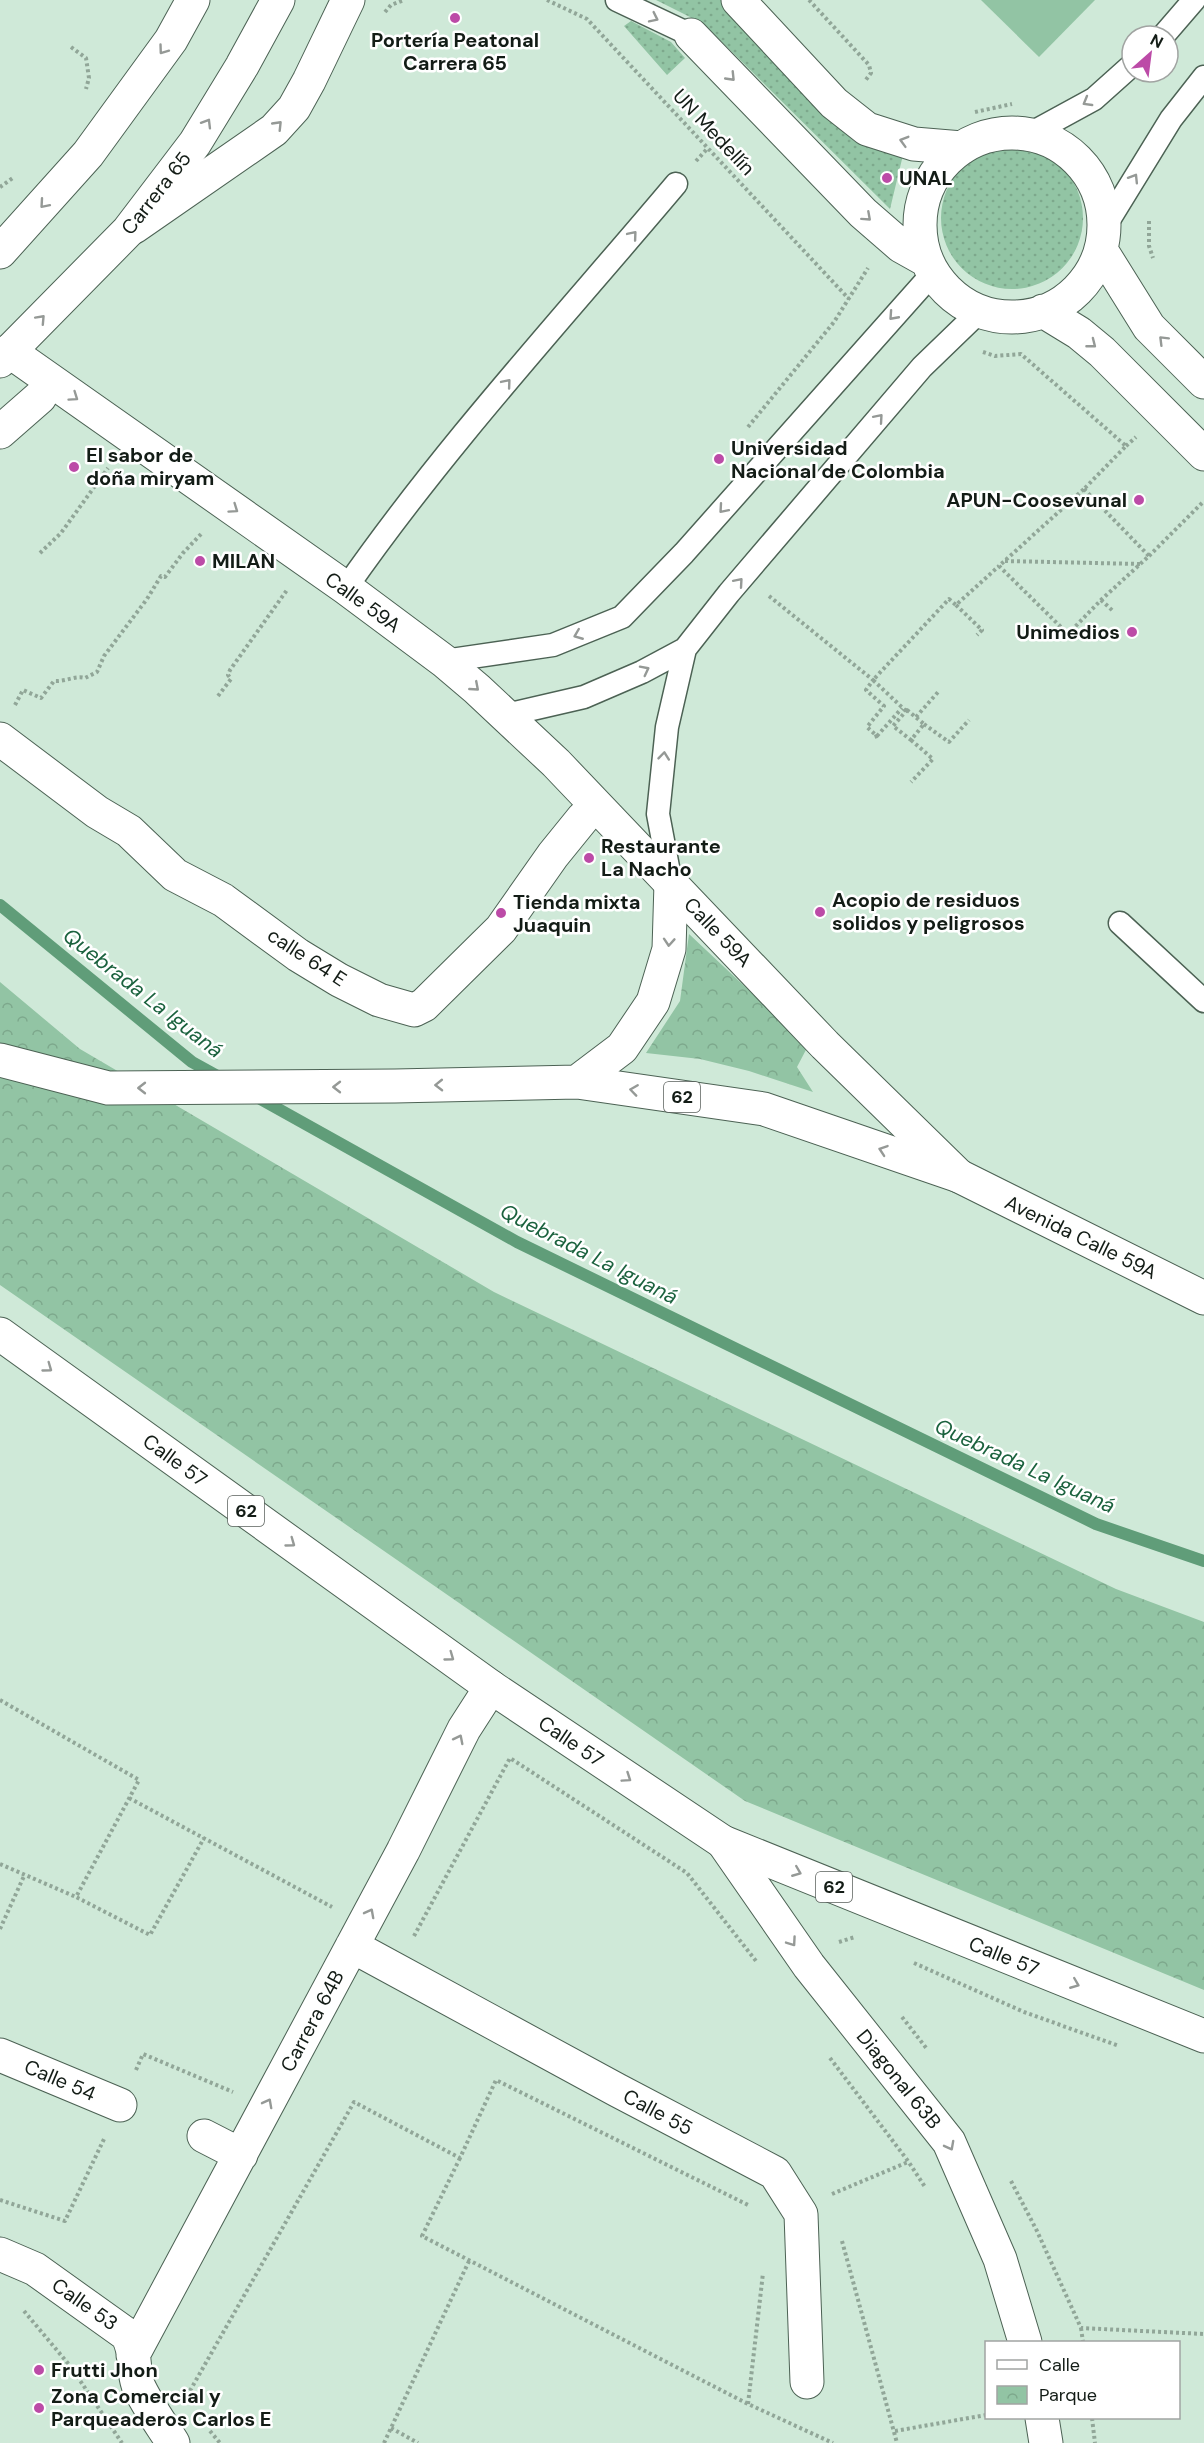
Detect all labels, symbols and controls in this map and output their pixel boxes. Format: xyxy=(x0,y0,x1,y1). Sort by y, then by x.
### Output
one-way arrow xyxy=(648,10,659,22)
marker: Portería Peatonal Carrera 65 xyxy=(448,11,462,25)
north arrow xyxy=(1120,24,1180,84)
place label: Portería Peatonal Carrera 65 xyxy=(371,27,539,76)
text: N xyxy=(1147,29,1167,53)
one-way arrow xyxy=(159,43,170,54)
one-way arrow xyxy=(724,70,735,81)
street label: UN Medellín xyxy=(667,83,761,181)
one-way arrow xyxy=(1083,95,1093,107)
one-way arrow xyxy=(200,119,212,129)
one-way arrow xyxy=(271,121,282,132)
one-way arrow xyxy=(899,136,910,148)
street label: Carrera 65 xyxy=(115,146,197,240)
place label: UNAL xyxy=(899,165,953,191)
marker: UNAL xyxy=(880,171,894,185)
one-way arrow xyxy=(1127,174,1139,184)
one-way arrow xyxy=(40,197,51,208)
one-way arrow xyxy=(861,210,871,221)
one-way arrow xyxy=(626,231,637,242)
one-way arrow xyxy=(889,309,900,320)
one-way arrow xyxy=(34,316,45,326)
one-way arrow xyxy=(1085,336,1096,347)
one-way arrow xyxy=(1159,337,1170,348)
one-way arrow xyxy=(500,379,511,390)
one-way arrow xyxy=(68,390,79,401)
one-way arrow xyxy=(872,414,883,425)
place label: Universidad Nacional de Colombia xyxy=(731,435,945,484)
place label: El sabor de doña miryam xyxy=(86,442,214,491)
marker: Universidad Nacional de Colombia xyxy=(712,452,726,466)
marker: El sabor de doña miryam xyxy=(67,460,81,474)
place label: APUN-Coosevunal xyxy=(946,487,1127,513)
marker: APUN-Coosevunal xyxy=(1132,493,1146,507)
one-way arrow xyxy=(227,502,238,513)
one-way arrow xyxy=(719,502,730,513)
place label: MILAN xyxy=(212,548,275,574)
marker: MILAN xyxy=(193,554,207,568)
street label: Calle 59A xyxy=(320,566,406,638)
one-way arrow xyxy=(732,578,743,589)
place label: Unimedios xyxy=(1016,619,1120,645)
marker: Unimedios xyxy=(1125,625,1139,639)
one-way arrow xyxy=(573,628,584,640)
one-way arrow xyxy=(639,666,650,678)
one-way arrow xyxy=(468,680,479,691)
one-way arrow xyxy=(657,751,670,760)
place label: Restaurante La Nacho xyxy=(601,833,721,882)
marker: Restaurante La Nacho xyxy=(582,851,596,865)
place label: Acopio de residuos solidos y peligrosos xyxy=(832,887,1025,936)
place label: Tienda mixta Juaquin xyxy=(513,889,640,938)
street label: Calle 59A xyxy=(678,892,758,972)
marker: Acopio de residuos solidos y peligrosos xyxy=(813,905,827,919)
marker: Tienda mixta Juaquin xyxy=(494,906,508,920)
water label: Quebrada La Iguaná xyxy=(57,922,229,1064)
street label: calle 64 E xyxy=(262,922,352,992)
one-way arrow xyxy=(663,937,676,946)
one-way arrow xyxy=(435,1079,444,1091)
one-way arrow xyxy=(332,1080,341,1093)
one-way arrow xyxy=(137,1082,146,1094)
road number: 62 xyxy=(664,1082,700,1112)
one-way arrow xyxy=(629,1084,638,1096)
one-way arrow xyxy=(879,1145,889,1158)
street label: Avenida Calle 59A xyxy=(1001,1189,1161,1285)
water label: Quebrada La Iguaná xyxy=(495,1197,683,1311)
one-way arrow xyxy=(41,1361,52,1372)
water label: Quebrada La Iguaná xyxy=(930,1412,1120,1520)
street label: Calle 57 xyxy=(138,1428,212,1492)
road number: 62 xyxy=(228,1496,264,1526)
one-way arrow xyxy=(285,1536,296,1547)
one-way arrow xyxy=(443,1650,454,1661)
street label: Calle 57 xyxy=(533,1710,609,1772)
one-way arrow xyxy=(452,1735,464,1746)
one-way arrow xyxy=(620,1771,631,1782)
one-way arrow xyxy=(791,1865,802,1877)
road number: 62 xyxy=(816,1872,852,1902)
one-way arrow xyxy=(363,1908,374,1919)
street label: Calle 57 xyxy=(965,1930,1043,1982)
one-way arrow xyxy=(785,1935,796,1946)
street label: Carrera 64B xyxy=(274,1966,350,2076)
one-way arrow xyxy=(1069,1977,1080,1989)
street label: Diagonal 63B xyxy=(851,2024,947,2134)
street label: Calle 54 xyxy=(20,2053,100,2107)
street label: Calle 55 xyxy=(619,2083,697,2141)
one-way arrow xyxy=(261,2099,272,2109)
one-way arrow xyxy=(943,2140,954,2150)
street label: Calle 53 xyxy=(47,2272,123,2336)
legend xyxy=(985,2341,1180,2419)
text: Calle xyxy=(1039,2353,1080,2377)
place label: Frutti Jhon xyxy=(51,2357,158,2383)
marker: Frutti Jhon xyxy=(32,2363,46,2377)
place label: Zona Comercial y Parqueaderos Carlos E xyxy=(51,2383,271,2432)
text: Parque xyxy=(1039,2383,1097,2407)
marker: Zona Comercial y Parqueaderos Carlos E xyxy=(32,2401,46,2415)

